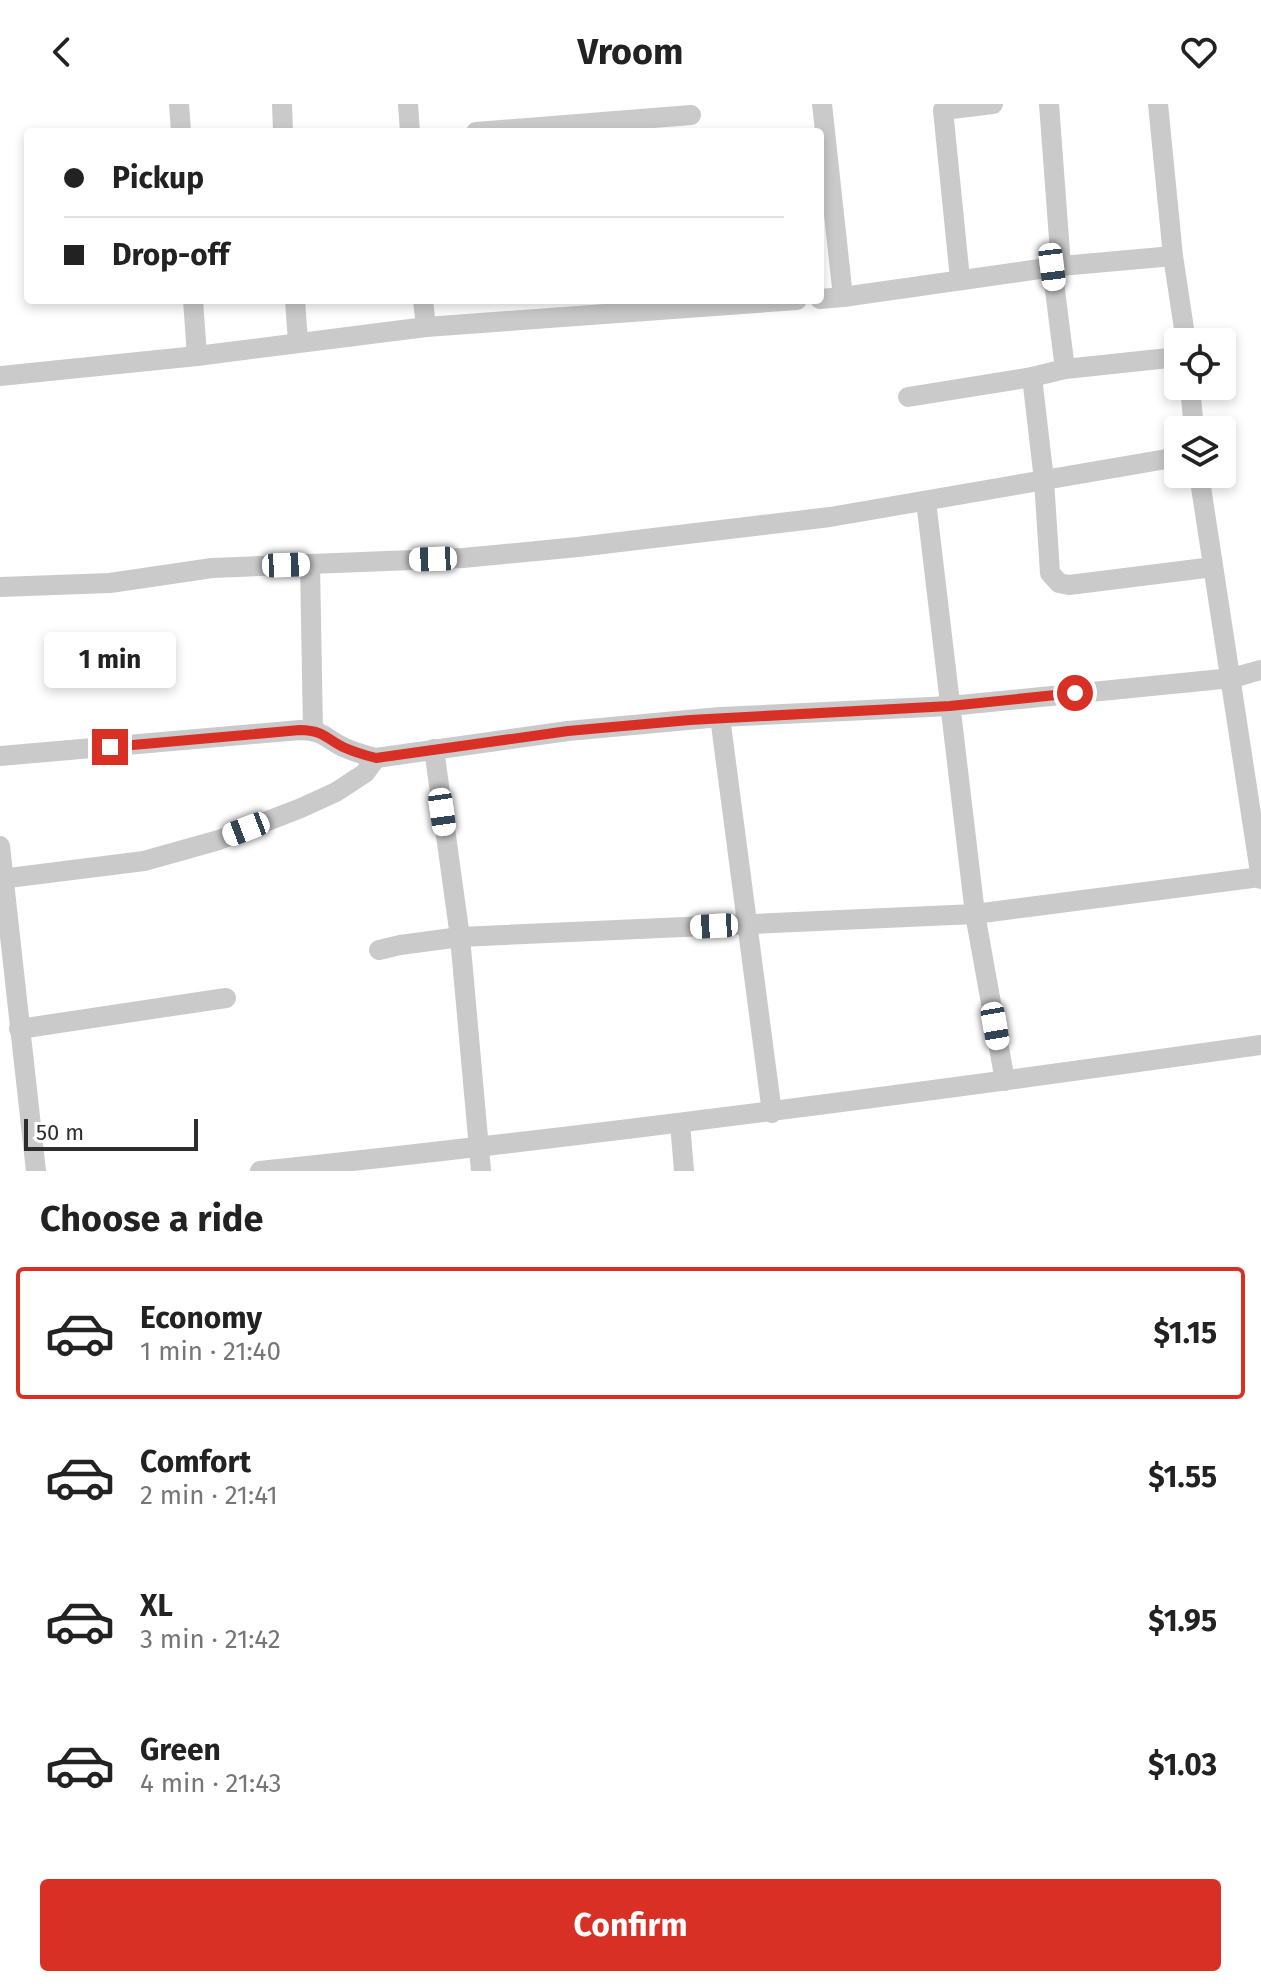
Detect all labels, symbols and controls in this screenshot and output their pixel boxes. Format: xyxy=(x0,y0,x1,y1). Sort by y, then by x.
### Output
icon: back xyxy=(40,30,84,74)
text: Vroom xyxy=(578,30,683,74)
icon: heart xyxy=(1177,30,1221,74)
text: Pickup xyxy=(112,160,204,196)
text: Drop-off xyxy=(112,237,229,273)
car xyxy=(1037,242,1067,292)
map controls xyxy=(1164,328,1236,488)
button: locate xyxy=(1164,328,1236,400)
button: layers xyxy=(1164,416,1236,488)
car xyxy=(409,546,457,572)
car xyxy=(262,552,310,578)
callout: 1 min xyxy=(44,631,176,687)
text: 1 min xyxy=(79,644,141,675)
route start xyxy=(1057,675,1093,711)
route end xyxy=(92,729,128,765)
car xyxy=(427,787,457,837)
car xyxy=(219,809,273,849)
car xyxy=(689,913,739,939)
car xyxy=(979,1000,1011,1052)
scale bar xyxy=(24,1115,198,1151)
text: 50 m xyxy=(36,1119,84,1146)
text: Choose a ride xyxy=(40,1197,263,1241)
icon: car xyxy=(44,1297,116,1369)
text: Economy xyxy=(140,1300,262,1336)
text: $1.15 xyxy=(1153,1315,1217,1351)
text: 1 min · 21:40 xyxy=(140,1336,281,1367)
icon: car xyxy=(44,1441,116,1513)
text: Comfort xyxy=(140,1444,251,1480)
text: $1.55 xyxy=(1148,1459,1217,1495)
text: 2 min · 21:41 xyxy=(140,1480,278,1511)
icon: car xyxy=(44,1585,116,1657)
text: XL xyxy=(140,1588,173,1624)
text: $1.95 xyxy=(1148,1603,1217,1639)
text: 3 min · 21:42 xyxy=(140,1624,281,1655)
icon: car xyxy=(44,1729,116,1801)
text: Green xyxy=(140,1732,221,1768)
text: $1.03 xyxy=(1148,1747,1217,1783)
text: 4 min · 21:43 xyxy=(140,1768,282,1799)
button: Confirm xyxy=(40,1879,1221,1971)

